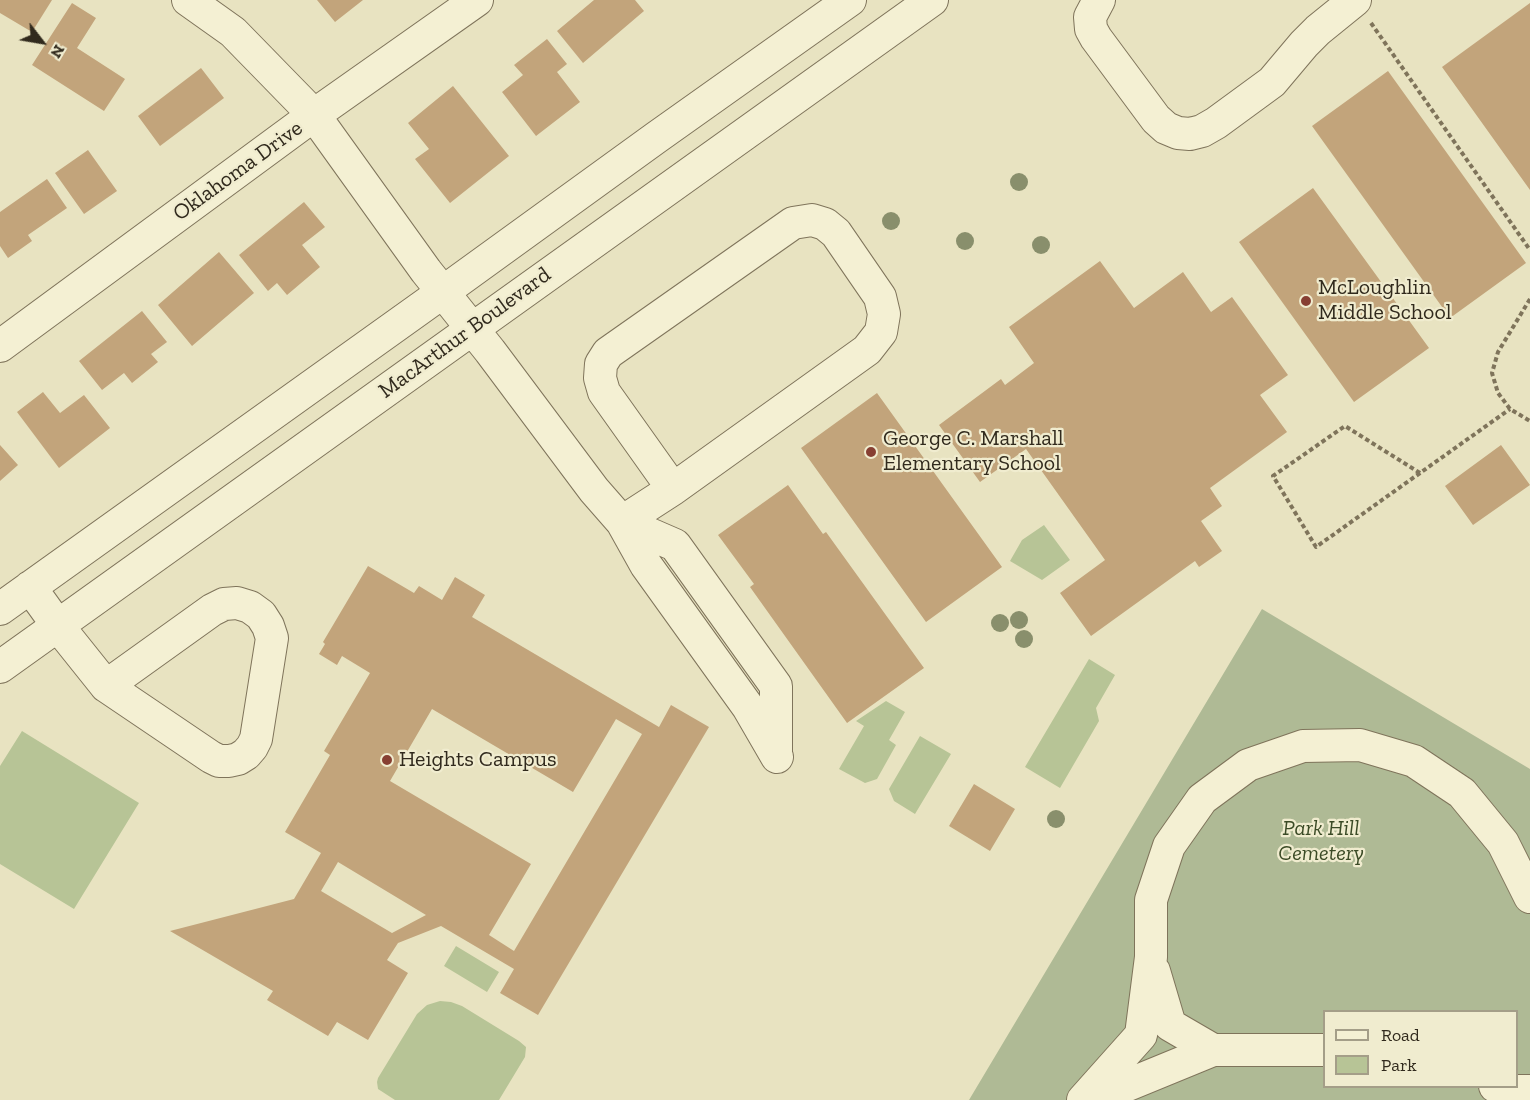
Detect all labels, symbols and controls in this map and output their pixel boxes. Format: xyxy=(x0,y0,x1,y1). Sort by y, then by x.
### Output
north arrow xyxy=(12,12,72,72)
text: N xyxy=(47,41,69,62)
street label: Oklahoma Drive xyxy=(168,115,308,227)
street label: MacArthur Boulevard xyxy=(374,262,556,404)
place label: McLoughlin Middle School xyxy=(1318,275,1452,326)
marker: McLoughlin Middle School xyxy=(1299,294,1313,308)
place label: George C. Marshall Elementary School xyxy=(883,426,1064,478)
marker: George C. Marshall Elementary School xyxy=(864,445,878,459)
place label: Heights Campus xyxy=(399,747,557,773)
marker: Heights Campus xyxy=(380,753,394,767)
park label: Park Hill Cemetery xyxy=(1278,816,1364,867)
legend xyxy=(1323,1010,1518,1088)
text: Road xyxy=(1381,1024,1420,1046)
text: Park xyxy=(1381,1054,1417,1076)

